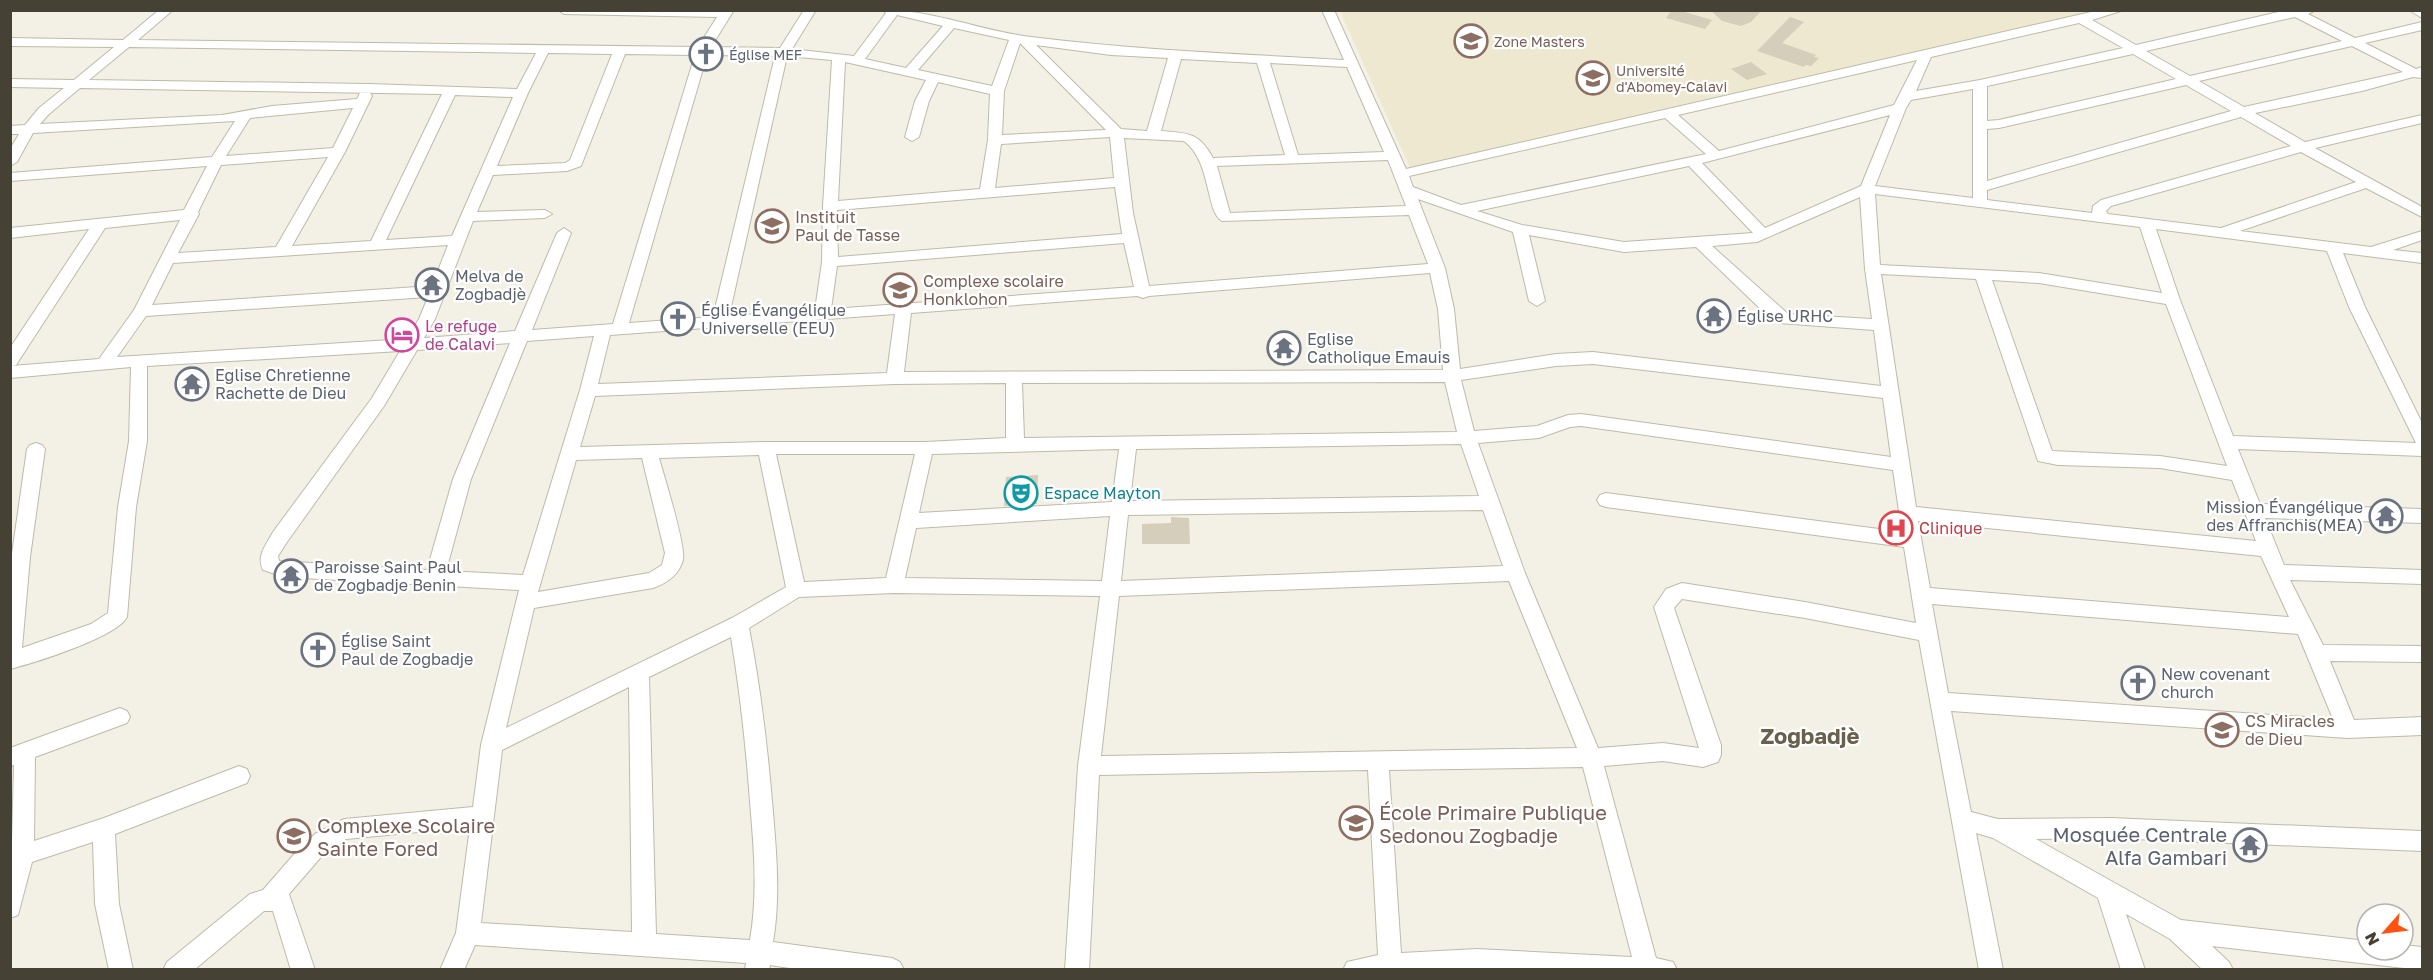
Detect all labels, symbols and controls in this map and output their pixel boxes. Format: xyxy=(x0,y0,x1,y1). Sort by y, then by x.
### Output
school or university icon: Zone Masters xyxy=(1453,23,1489,59)
place label: Zone Masters xyxy=(1494,33,1585,50)
church icon: Église MEF xyxy=(688,36,724,72)
place label: Église MEF xyxy=(729,46,802,63)
school or university icon: Université d'Abomey-Calavi xyxy=(1575,60,1611,96)
place label: Université d'Abomey-Calavi xyxy=(1616,62,1727,95)
place label: Instituit Paul de Tasse xyxy=(795,207,900,245)
school or university icon: Instituit Paul de Tasse xyxy=(754,208,790,244)
place label: Melva de Zogbadjè xyxy=(455,266,526,304)
temple icon: Melva de Zogbadjè xyxy=(414,267,450,303)
place label: Complexe scolaire Honklohon xyxy=(923,271,1064,309)
school or university icon: Complexe scolaire Honklohon xyxy=(882,272,918,308)
temple icon: Église URHC xyxy=(1696,298,1732,334)
place label: Église Évangélique Universelle (EEU) xyxy=(701,300,846,338)
church icon: Église Évangélique Universelle (EEU) xyxy=(660,301,696,337)
place label: Église URHC xyxy=(1737,306,1833,326)
place label: Le refuge de Calavi xyxy=(425,316,497,354)
hotel icon: Le refuge de Calavi xyxy=(384,317,420,353)
place label: Eglise Catholique Emauis xyxy=(1307,329,1450,367)
temple icon: Eglise Catholique Emauis xyxy=(1266,330,1302,366)
place label: Eglise Chretienne Rachette de Dieu xyxy=(215,365,351,403)
temple icon: Eglise Chretienne Rachette de Dieu xyxy=(174,366,210,402)
theatre icon: Espace Mayton xyxy=(1003,475,1039,511)
place label: Espace Mayton xyxy=(1044,483,1161,503)
place label: Mission Évangélique des Affranchis(MEA) xyxy=(2206,497,2363,535)
temple icon: Mission Évangélique des Affranchis(MEA) xyxy=(2368,498,2404,534)
hospital icon: Clinique xyxy=(1878,510,1914,546)
place label: Clinique xyxy=(1919,518,1982,538)
place label: Paroisse Saint Paul de Zogbadje Benin xyxy=(314,557,461,595)
temple icon: Paroisse Saint Paul de Zogbadje Benin xyxy=(273,558,309,594)
place label: Église Saint Paul de Zogbadje xyxy=(341,631,473,669)
church icon: Église Saint Paul de Zogbadje xyxy=(300,632,336,668)
place label: New covenant church xyxy=(2161,664,2270,702)
church icon: New covenant church xyxy=(2120,665,2156,701)
place label: CS Miracles de Dieu xyxy=(2245,711,2335,749)
school or university icon: CS Miracles de Dieu xyxy=(2204,712,2240,748)
district label: Zogbadjè xyxy=(1760,722,1860,749)
place label: École Primaire Publique Sedonou Zogbadje xyxy=(1379,800,1607,847)
school or university icon: École Primaire Publique Sedonou Zogbadje xyxy=(1338,805,1374,841)
place label: Complexe Scolaire Sainte Fored xyxy=(317,813,495,860)
school or university icon: Complexe Scolaire Sainte Fored xyxy=(276,818,312,854)
place label: Mosquée Centrale Alfa Gambari xyxy=(2053,822,2227,869)
temple icon: Mosquée Centrale Alfa Gambari xyxy=(2232,827,2268,863)
north arrow xyxy=(2355,902,2415,962)
text: N xyxy=(2360,929,2383,949)

